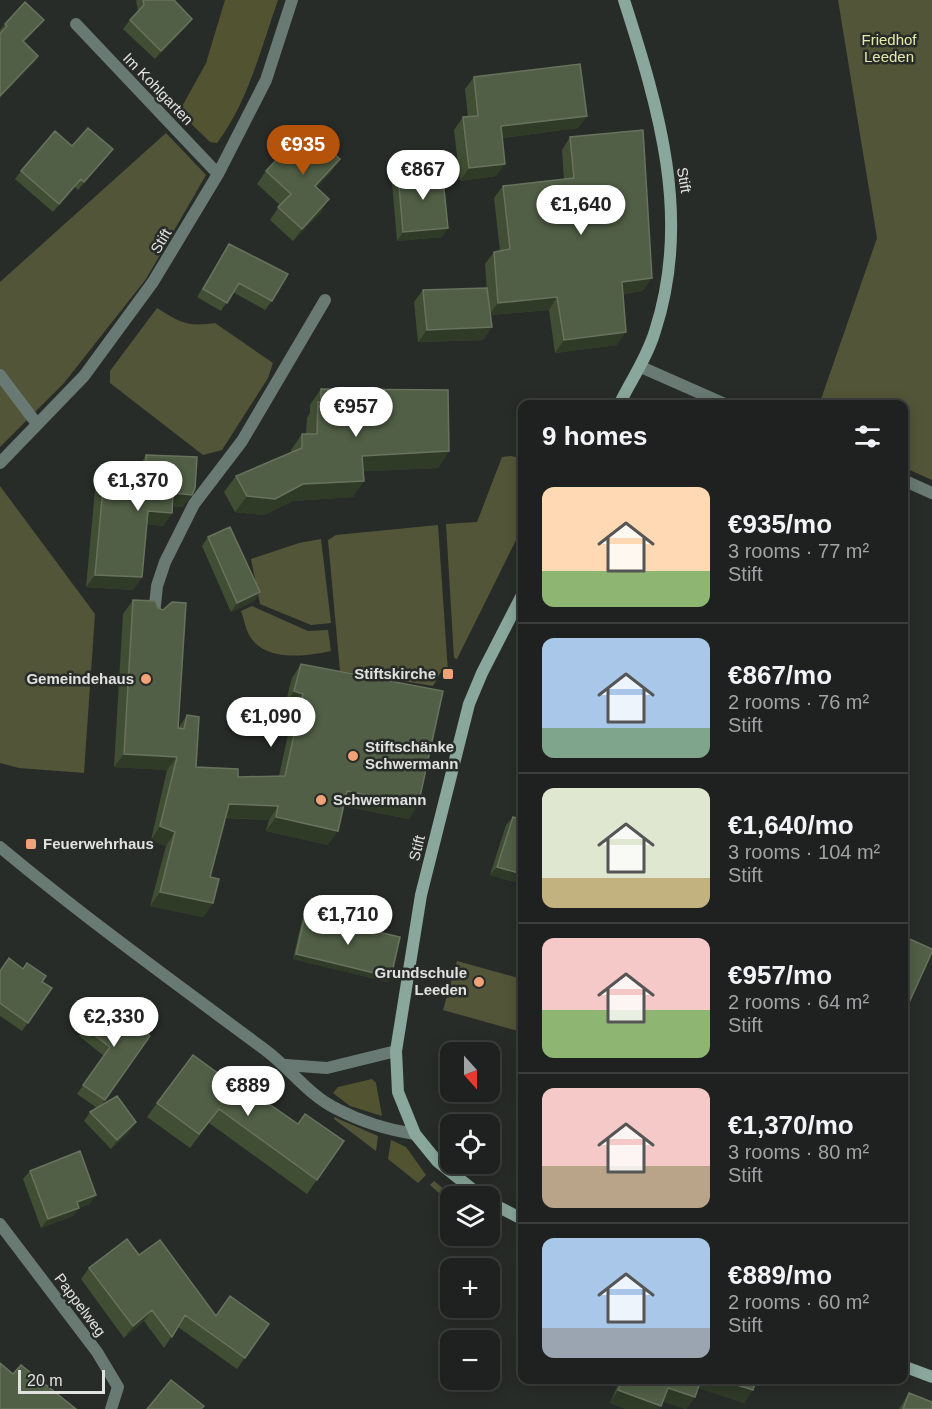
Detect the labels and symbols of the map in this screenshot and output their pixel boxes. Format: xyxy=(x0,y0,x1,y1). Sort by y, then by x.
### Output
park label: Friedhof Leeden xyxy=(861,31,917,65)
street label: Im Kohlgarten xyxy=(120,49,197,128)
pin: €935 xyxy=(267,125,339,176)
pin: €867 xyxy=(387,150,459,201)
street label: Stift xyxy=(674,166,695,195)
pin: €1,640 xyxy=(532,185,630,236)
street label: Stift xyxy=(147,225,175,256)
pin: €957 xyxy=(320,387,392,438)
pin: €1,370 xyxy=(89,461,187,512)
place label: Stiftskirche xyxy=(354,665,436,682)
marker: Stiftskirche xyxy=(441,667,455,681)
place label: Gemeindehaus xyxy=(26,670,134,687)
marker: Gemeindehaus xyxy=(139,672,153,686)
pin: €1,090 xyxy=(222,697,320,748)
place label: Stiftschänke Schwermann xyxy=(365,738,458,772)
marker: Stiftschänke Schwermann xyxy=(346,749,360,763)
place label: Schwermann xyxy=(333,791,426,808)
marker: Schwermann xyxy=(314,793,328,807)
street label: Stift xyxy=(405,832,428,862)
place label: Feuerwehrhaus xyxy=(43,835,154,852)
marker: Feuerwehrhaus xyxy=(24,837,38,851)
pin: €1,710 xyxy=(299,895,397,946)
place label: Grundschule Leeden xyxy=(374,964,467,998)
marker: Grundschule Leeden xyxy=(472,975,486,989)
pin: €2,330 xyxy=(65,997,163,1048)
north arrow xyxy=(440,1042,500,1102)
pin: €889 xyxy=(212,1066,284,1117)
street label: Pappelweg xyxy=(51,1270,110,1339)
scale bar xyxy=(18,1367,105,1394)

